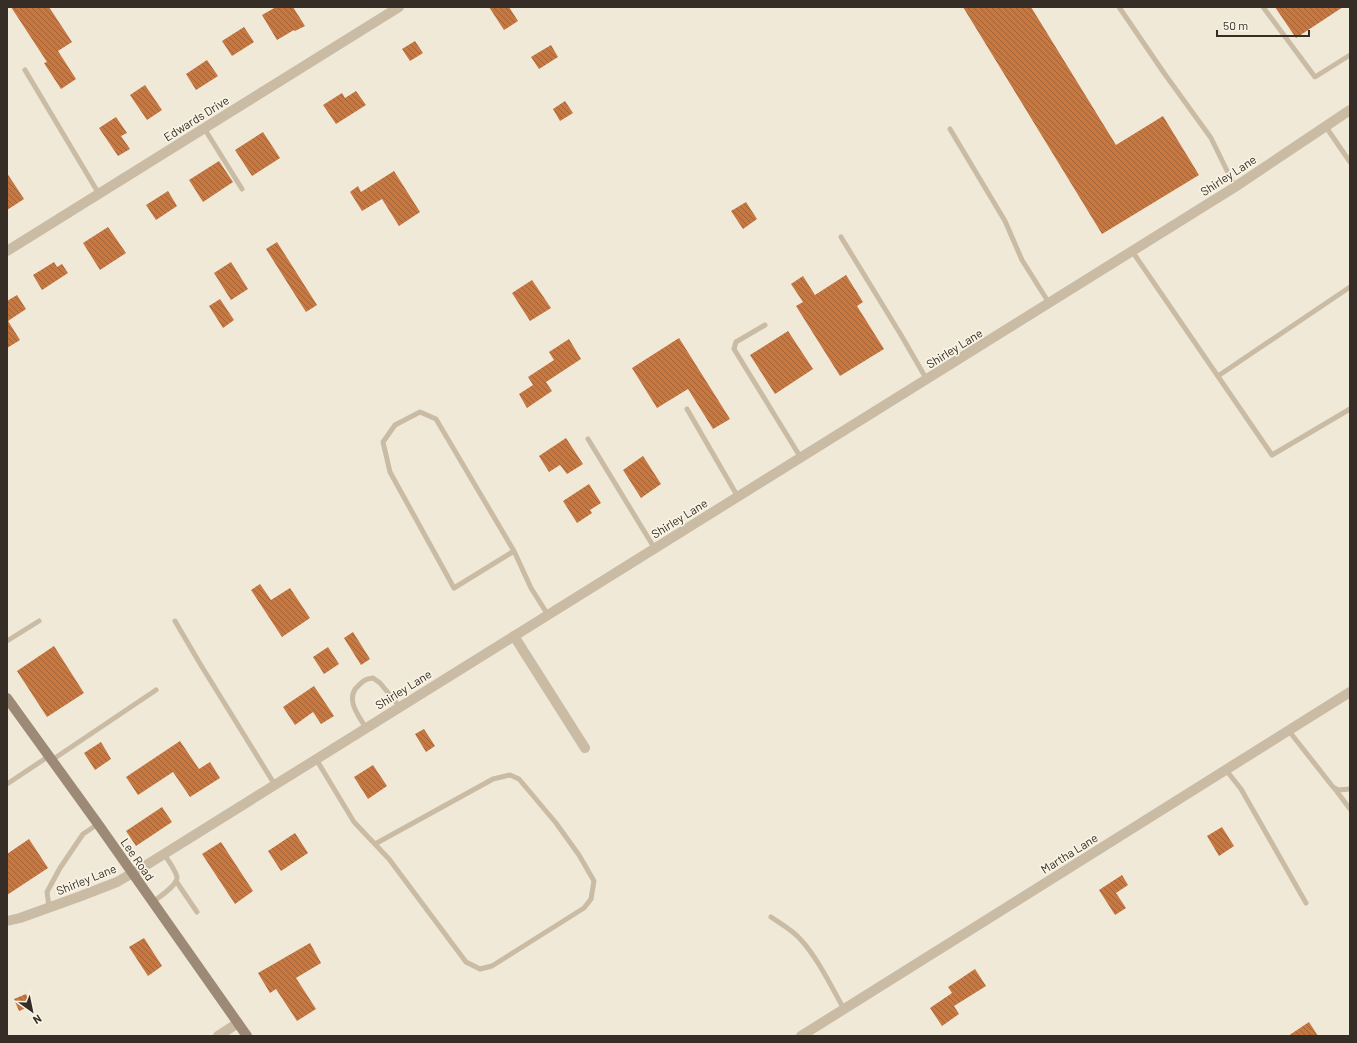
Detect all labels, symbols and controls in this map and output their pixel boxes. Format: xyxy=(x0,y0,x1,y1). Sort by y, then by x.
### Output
scale bar xyxy=(1217,12,1309,38)
text: 50 m xyxy=(1223,18,1248,32)
street label: Edwards Drive xyxy=(161,92,231,144)
street label: Shirley Lane xyxy=(1198,152,1258,198)
street label: Shirley Lane xyxy=(923,325,985,371)
street label: Shirley Lane xyxy=(648,495,710,541)
street label: Shirley Lane xyxy=(372,666,434,712)
street label: Martha Lane xyxy=(1038,830,1100,876)
street label: Lee Road xyxy=(118,835,158,883)
street label: Shirley Lane xyxy=(54,861,118,897)
north arrow xyxy=(12,991,52,1031)
text: N xyxy=(31,1012,44,1027)

